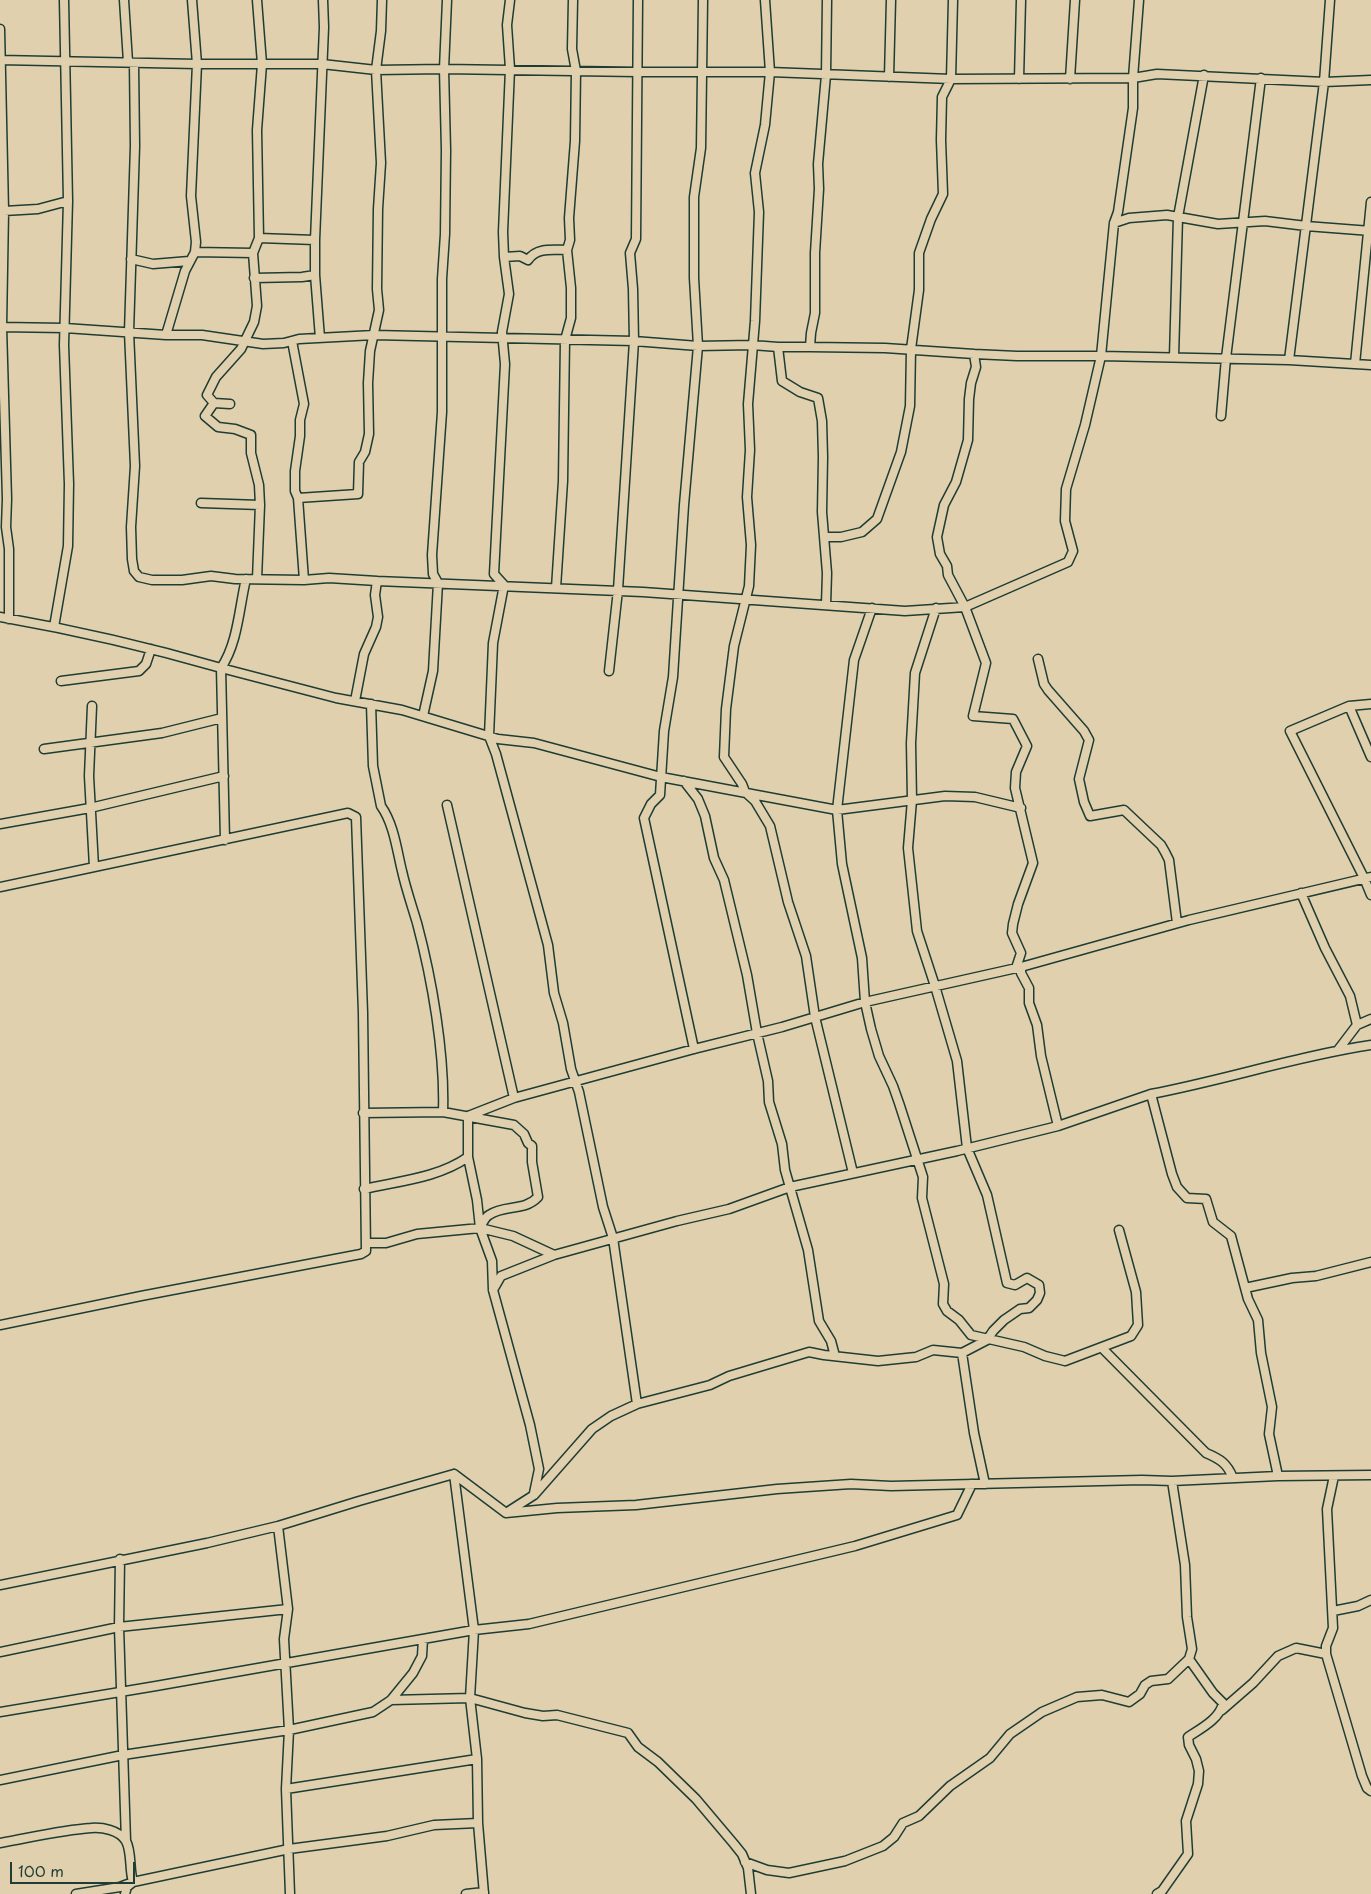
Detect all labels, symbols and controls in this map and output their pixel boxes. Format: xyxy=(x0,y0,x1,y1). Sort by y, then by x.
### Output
scale bar xyxy=(12,1852,138,1884)
text: 100 m xyxy=(18,1859,64,1882)

